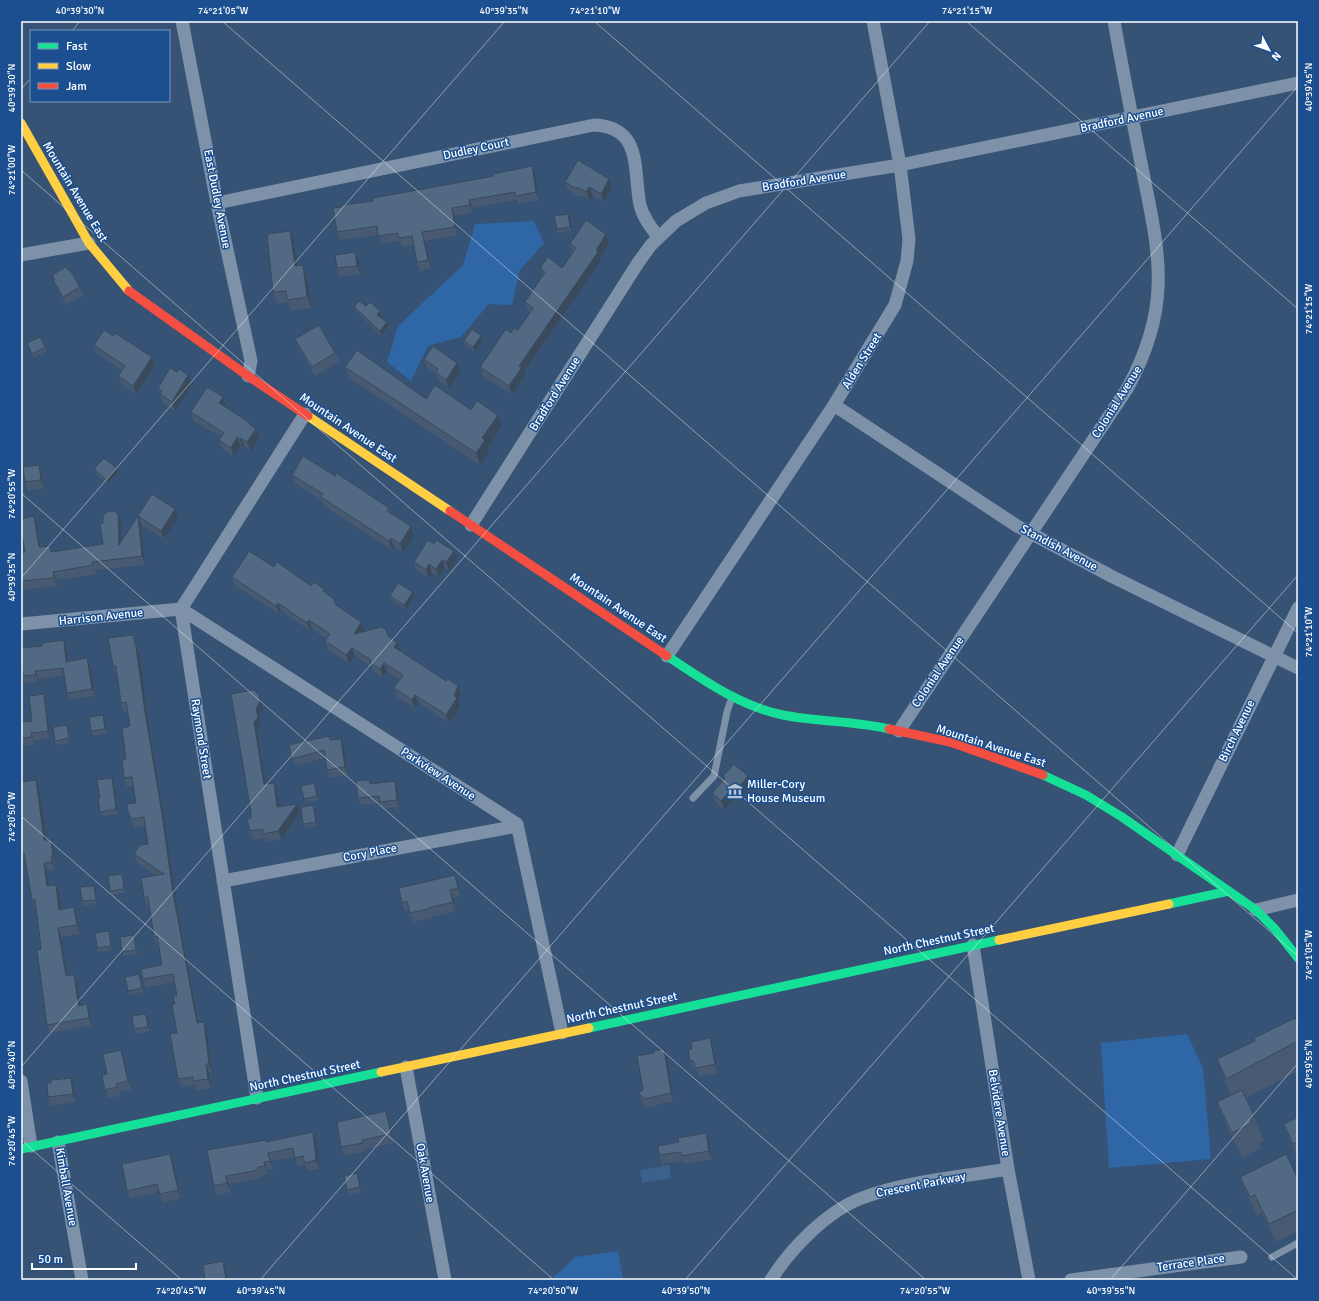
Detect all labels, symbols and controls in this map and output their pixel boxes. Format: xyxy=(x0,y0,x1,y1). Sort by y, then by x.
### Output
text: 40°39'30"N xyxy=(56,5,104,17)
text: 74°21'05"W xyxy=(198,5,249,17)
text: 40°39'35"N xyxy=(480,5,528,17)
text: 74°21'10"W xyxy=(570,5,621,17)
text: 74°21'15"W xyxy=(942,5,993,17)
legend xyxy=(30,30,170,102)
north arrow xyxy=(1249,30,1289,70)
text: Fast xyxy=(66,39,87,54)
text: N xyxy=(1269,49,1284,63)
text: Slow xyxy=(66,59,91,74)
text: 40°39'45"N xyxy=(1303,63,1315,111)
text: 40°39'30"N xyxy=(6,64,18,112)
text: Jam xyxy=(66,79,87,94)
street label: Bradford Avenue xyxy=(1079,104,1165,136)
street label: Dudley Court xyxy=(442,135,510,163)
street label: Mountain Avenue East xyxy=(39,139,111,245)
text: 74°21'00"W xyxy=(6,144,18,195)
street label: East Dudley Avenue xyxy=(200,148,234,250)
street label: Bradford Avenue xyxy=(761,167,847,195)
text: 74°21'15"W xyxy=(1303,283,1315,334)
street label: Alden Street xyxy=(839,330,885,392)
street label: Bradford Avenue xyxy=(526,354,584,434)
street label: Colonial Avenue xyxy=(1089,363,1145,441)
street label: Mountain Avenue East xyxy=(296,390,400,466)
text: 74°20'55"W xyxy=(6,468,18,519)
street label: Standish Avenue xyxy=(1018,521,1100,575)
text: 40°39'35"N xyxy=(6,553,18,601)
street label: Mountain Avenue East xyxy=(566,570,670,646)
street label: Harrison Avenue xyxy=(58,605,144,629)
text: 74°21'10"W xyxy=(1303,606,1315,657)
street label: Colonial Avenue xyxy=(909,634,967,710)
street label: Raymond Street xyxy=(187,698,215,780)
street label: Birch Avenue xyxy=(1216,698,1258,764)
street label: Mountain Avenue East xyxy=(934,721,1048,771)
street label: Parkview Avenue xyxy=(398,744,478,804)
place label: Miller-Cory House Museum xyxy=(747,777,825,806)
museum icon: Miller-Cory House Museum xyxy=(726,782,744,800)
text: 74°20'50"W xyxy=(6,791,18,842)
street label: Cory Place xyxy=(342,840,398,866)
street label: North Chestnut Street xyxy=(882,921,996,959)
text: 74°21'05"W xyxy=(1303,929,1315,980)
street label: North Chestnut Street xyxy=(565,989,679,1027)
text: 40°39'55"N xyxy=(1303,1040,1315,1088)
text: 40°39'40"N xyxy=(6,1041,18,1089)
street label: North Chestnut Street xyxy=(248,1057,362,1095)
street label: Belvidere Avenue xyxy=(985,1068,1013,1158)
text: 74°20'45"W xyxy=(6,1115,18,1166)
street label: Oak Avenue xyxy=(412,1142,438,1204)
street label: Kimball Avenue xyxy=(52,1147,80,1227)
street label: Crescent Parkway xyxy=(875,1169,967,1201)
scale bar xyxy=(32,1245,136,1271)
street label: Terrace Place xyxy=(1156,1251,1226,1275)
text: 50 m xyxy=(38,1252,63,1267)
text: 74°20'45"W xyxy=(156,1285,207,1297)
text: 40°39'45"N xyxy=(237,1285,285,1297)
text: 74°20'50"W xyxy=(528,1285,579,1297)
text: 40°39'50"N xyxy=(662,1285,710,1297)
text: 74°20'55"W xyxy=(900,1285,951,1297)
text: 40°39'55"N xyxy=(1087,1285,1135,1297)

